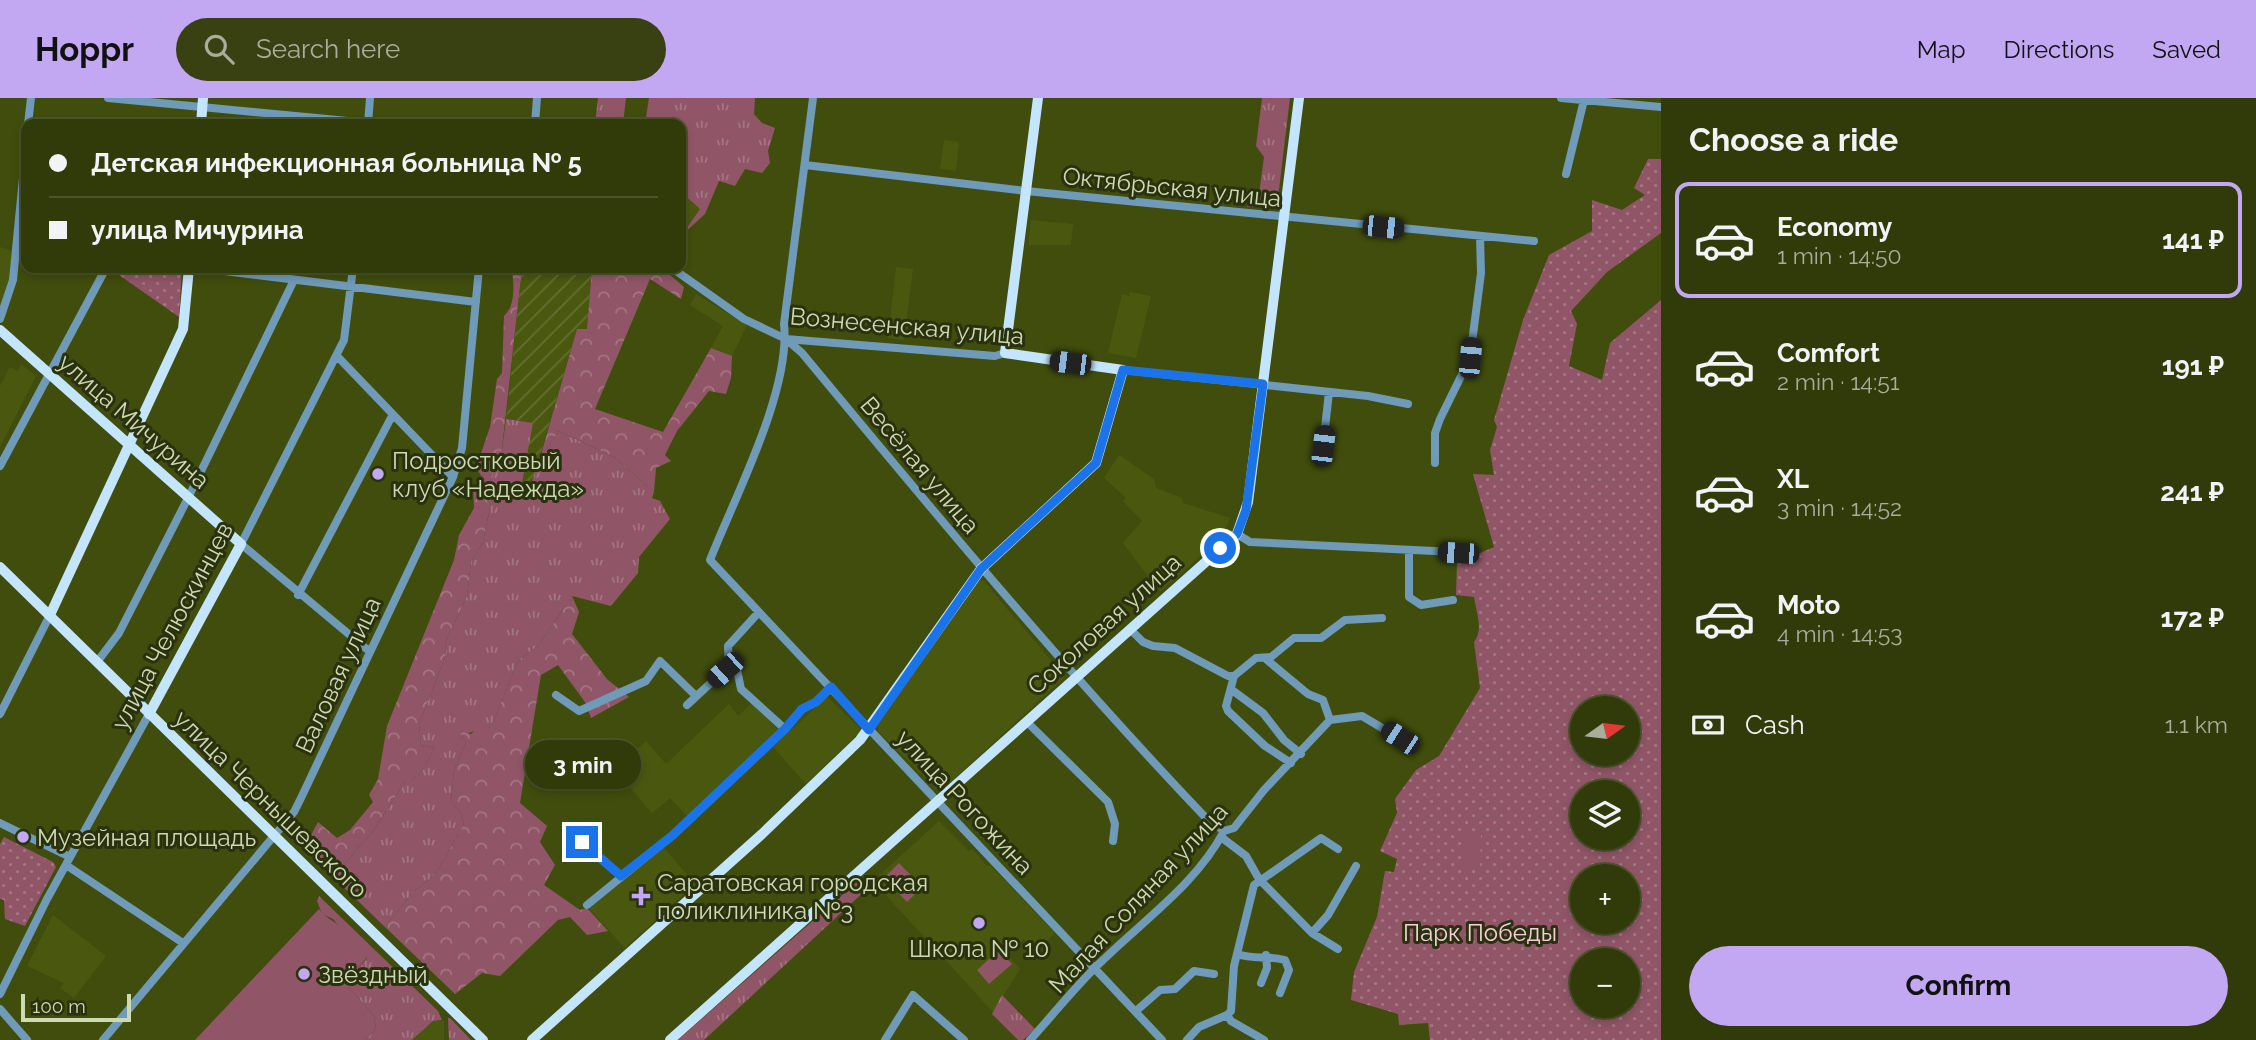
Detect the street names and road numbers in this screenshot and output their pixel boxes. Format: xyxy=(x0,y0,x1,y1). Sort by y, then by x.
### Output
street label: Октябрьская улица xyxy=(1061,161,1283,213)
street label: Вознесенская улица xyxy=(789,301,1025,351)
street label: улица Мичурина xyxy=(52,347,216,495)
street label: Весёлая улица xyxy=(854,391,986,539)
street label: улица Челюскинцев xyxy=(105,517,239,735)
street label: Соколовая улица xyxy=(1021,547,1187,701)
street label: Валовая улица xyxy=(289,592,387,758)
street label: улица Чернышевского xyxy=(168,704,374,904)
street label: улица Рогожина xyxy=(890,724,1040,880)
street label: Малая Соляная улица xyxy=(1042,797,1234,999)

